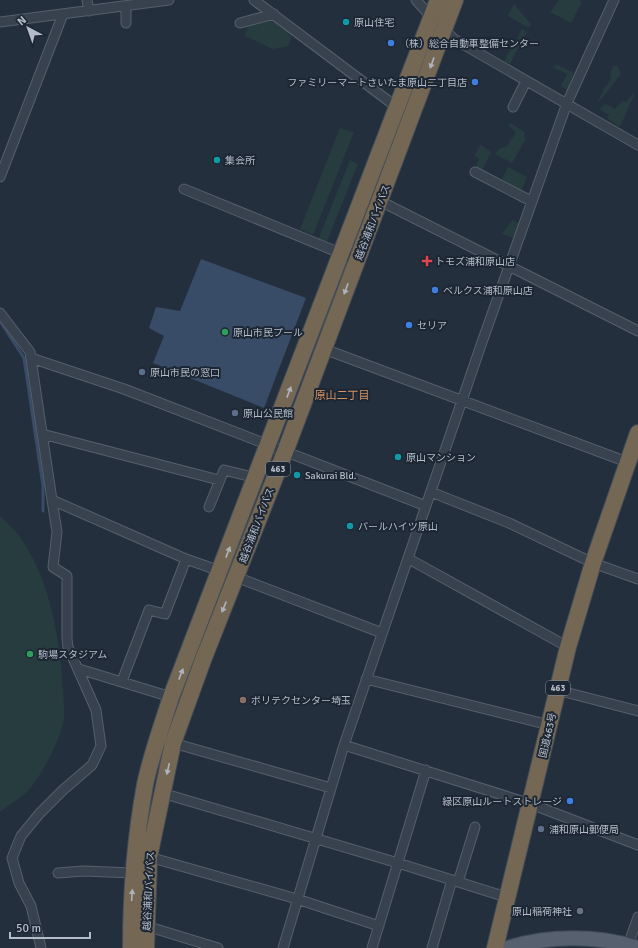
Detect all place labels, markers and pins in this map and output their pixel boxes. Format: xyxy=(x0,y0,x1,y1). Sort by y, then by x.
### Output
marker: 原山住宅 xyxy=(341,17,351,27)
place label: 原山住宅 xyxy=(354,17,394,29)
marker: （株）総合自動車整備センター xyxy=(386,38,396,48)
place label: （株）総合自動車整備センター xyxy=(399,38,539,50)
place label: ファミリーマートさいたま原山二丁目店 xyxy=(287,77,467,89)
marker: ファミリーマートさいたま原山二丁目店 xyxy=(470,77,480,87)
marker: 集会所 xyxy=(212,155,222,165)
place label: 集会所 xyxy=(225,155,255,167)
marker: トモズ浦和原山店 xyxy=(422,256,432,266)
place label: トモズ浦和原山店 xyxy=(435,256,515,268)
marker: ベルクス浦和原山店 xyxy=(430,285,440,295)
place label: ベルクス浦和原山店 xyxy=(443,285,533,297)
marker: セリア xyxy=(404,320,414,330)
place label: セリア xyxy=(417,320,447,332)
marker: 原山市民プール xyxy=(220,327,230,337)
place label: 原山市民プール xyxy=(233,327,303,339)
marker: 原山市民の窓口 xyxy=(137,367,147,377)
place label: 原山市民の窓口 xyxy=(150,367,220,379)
marker: 原山公民館 xyxy=(230,408,240,418)
place label: 原山公民館 xyxy=(243,408,293,420)
marker: 原山マンション xyxy=(393,452,403,462)
place label: 原山マンション xyxy=(406,452,476,464)
marker: Sakurai Bld. xyxy=(292,470,302,480)
place label: Sakurai Bld. xyxy=(305,470,357,482)
marker: パールハイツ原山 xyxy=(345,521,355,531)
place label: パールハイツ原山 xyxy=(358,521,438,533)
marker: 駒場スタジアム xyxy=(25,649,35,659)
place label: 駒場スタジアム xyxy=(38,649,107,661)
marker: ポリテクセンター埼玉 xyxy=(238,695,248,705)
place label: ポリテクセンター埼玉 xyxy=(251,695,351,707)
place label: 緑区原山ルートストレージ xyxy=(442,796,562,808)
marker: 緑区原山ルートストレージ xyxy=(565,796,575,806)
marker: 浦和原山郵便局 xyxy=(536,824,546,834)
place label: 浦和原山郵便局 xyxy=(549,824,619,836)
place label: 原山稲荷神社 xyxy=(512,906,572,918)
marker: 原山稲荷神社 xyxy=(575,906,585,916)

